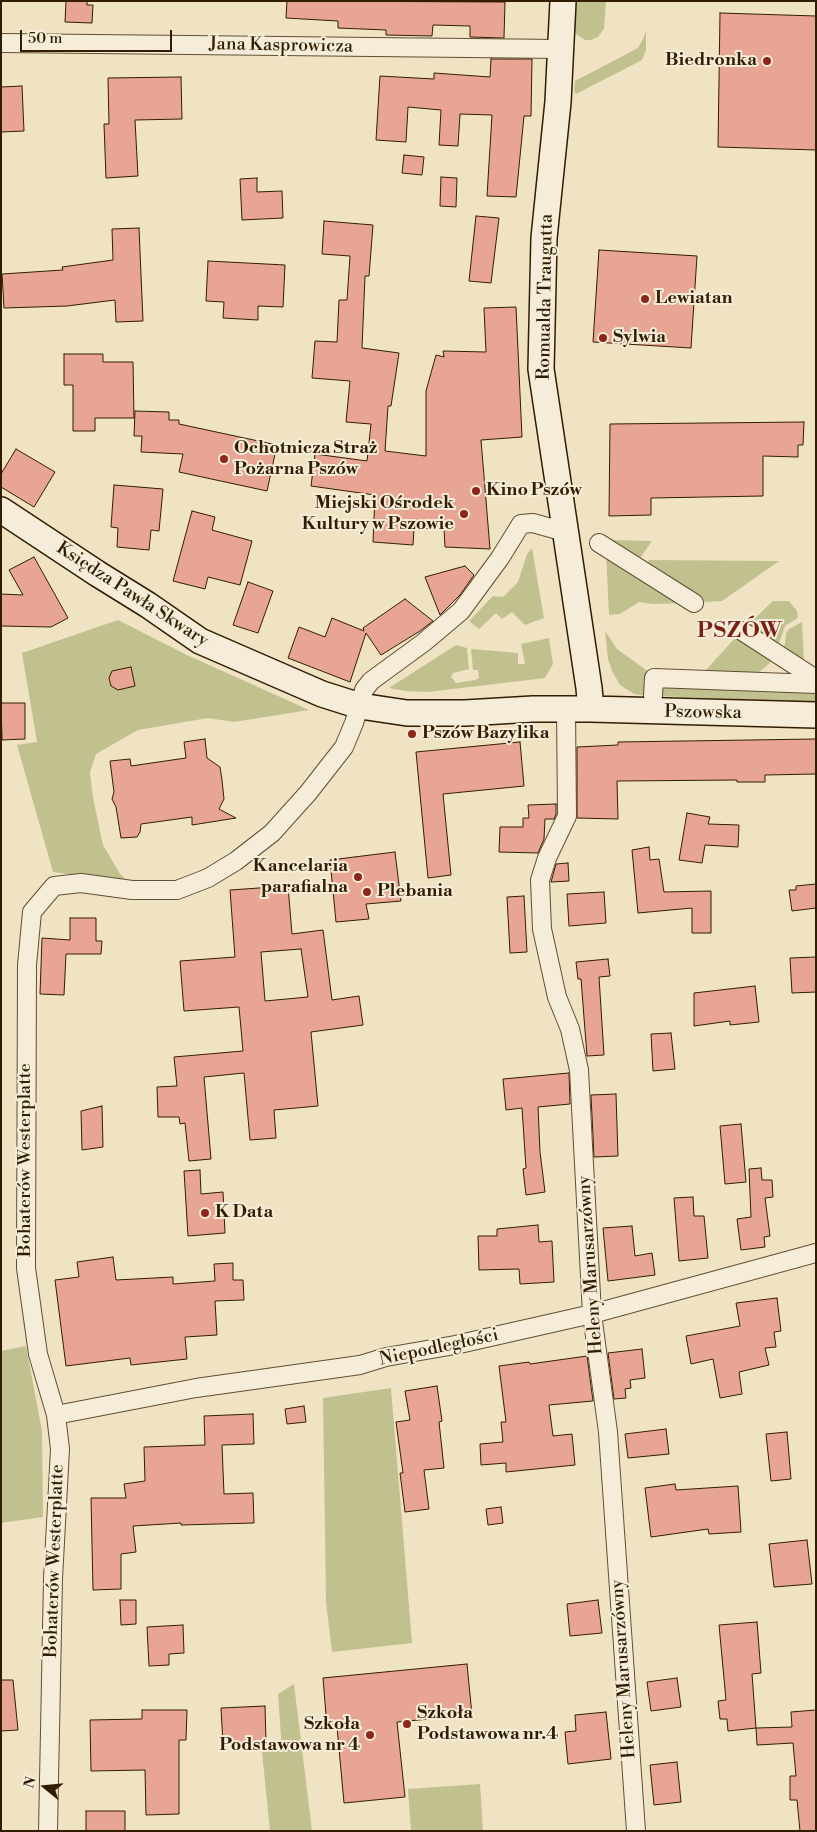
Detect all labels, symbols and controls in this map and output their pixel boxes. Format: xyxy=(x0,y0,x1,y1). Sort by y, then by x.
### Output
scale bar xyxy=(22,20,175,52)
text: 50 m xyxy=(28,29,62,48)
street label: Jana Kasprowicza xyxy=(209,34,353,58)
place label: Biedronka xyxy=(665,50,757,72)
marker: Biedronka xyxy=(761,55,773,67)
street label: Romualda Traugutta xyxy=(534,214,558,380)
place label: Lewiatan xyxy=(655,288,732,310)
marker: Lewiatan xyxy=(639,293,651,305)
place label: Sylwia xyxy=(613,327,666,349)
marker: Sylwia xyxy=(597,332,609,344)
place label: Ochotnicza Straż Pożarna Pszów xyxy=(234,438,377,480)
marker: Ochotnicza Straż Pożarna Pszów xyxy=(218,453,230,465)
place label: Kino Pszów xyxy=(486,480,582,502)
marker: Kino Pszów xyxy=(470,485,482,497)
place label: Miejski Ośrodek Kultury w Pszowie xyxy=(302,493,454,536)
marker: Miejski Ośrodek Kultury w Pszowie xyxy=(458,508,470,520)
street label: Księdza Pawła Skwary xyxy=(52,538,212,652)
district label: PSZÓW xyxy=(696,619,784,645)
street label: Pszowska xyxy=(664,702,742,724)
place label: Pszów Bazylika xyxy=(422,723,549,745)
marker: Pszów Bazylika xyxy=(406,728,418,740)
place label: Kancelaria parafialna xyxy=(253,856,348,899)
marker: Kancelaria parafialna xyxy=(352,871,364,883)
place label: Plebania xyxy=(377,881,453,903)
marker: Plebania xyxy=(361,886,373,898)
street label: Bohaterów Westerplatte xyxy=(15,1063,37,1257)
street label: Heleny Marusarzówny xyxy=(574,1175,608,1355)
place label: K Data xyxy=(215,1202,273,1224)
marker: K Data xyxy=(199,1207,211,1219)
street label: Niepodległości xyxy=(377,1325,501,1371)
street label: Bohaterów Westerplatte xyxy=(41,1464,69,1658)
street label: Heleny Marusarzówny xyxy=(607,1579,641,1759)
place label: Szkoła Podstawowa nr.4 xyxy=(417,1703,558,1746)
place label: Szkoła Podstawowa nr 4 xyxy=(219,1714,360,1756)
marker: Szkoła Podstawowa nr.4 xyxy=(401,1718,413,1730)
marker: Szkoła Podstawowa nr 4 xyxy=(364,1729,376,1741)
north arrow xyxy=(20,1762,70,1812)
text: N xyxy=(20,1775,41,1791)

